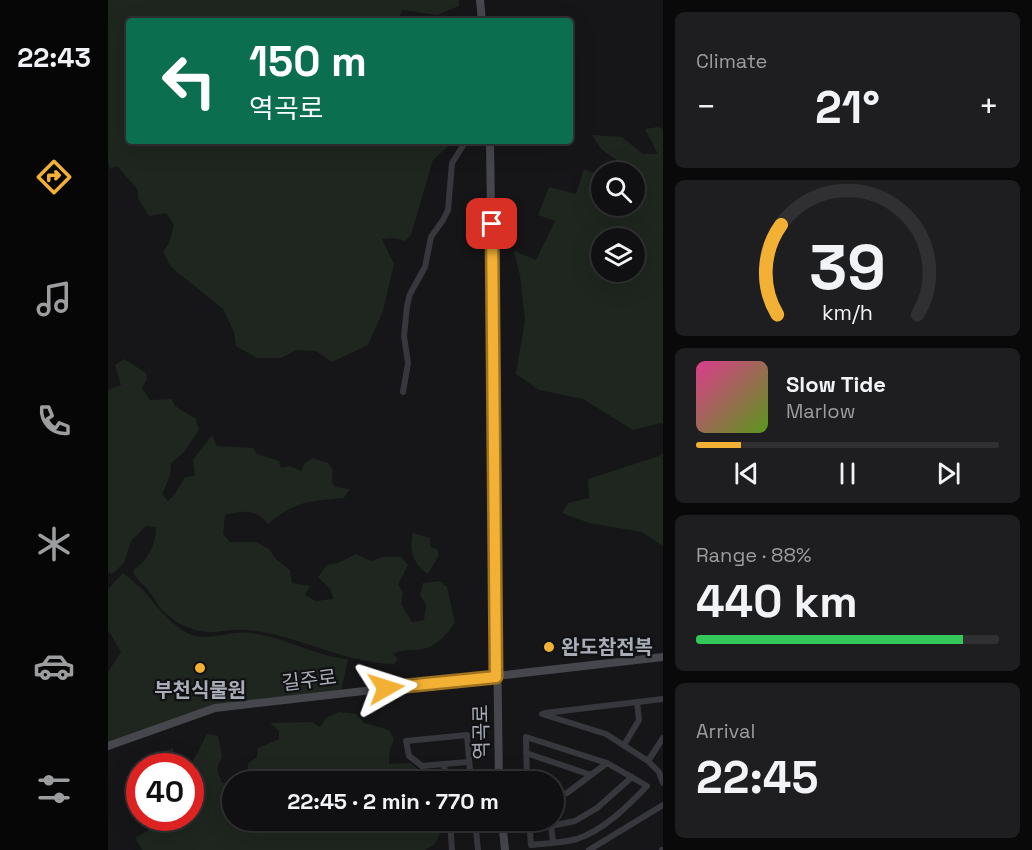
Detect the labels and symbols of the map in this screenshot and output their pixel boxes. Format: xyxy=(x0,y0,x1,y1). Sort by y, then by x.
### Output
pin xyxy=(466,198,517,249)
place label: 완도참전복 xyxy=(561,634,653,660)
marker: 완도참전복 xyxy=(542,640,556,654)
position arrow xyxy=(354,656,418,720)
marker: 부천식물원 xyxy=(193,661,207,675)
street label: 길주로 xyxy=(280,664,338,696)
place label: 부천식물원 xyxy=(154,677,246,703)
street label: 역곡로 xyxy=(468,704,494,760)
speed limit sign: 40 xyxy=(126,753,204,831)

